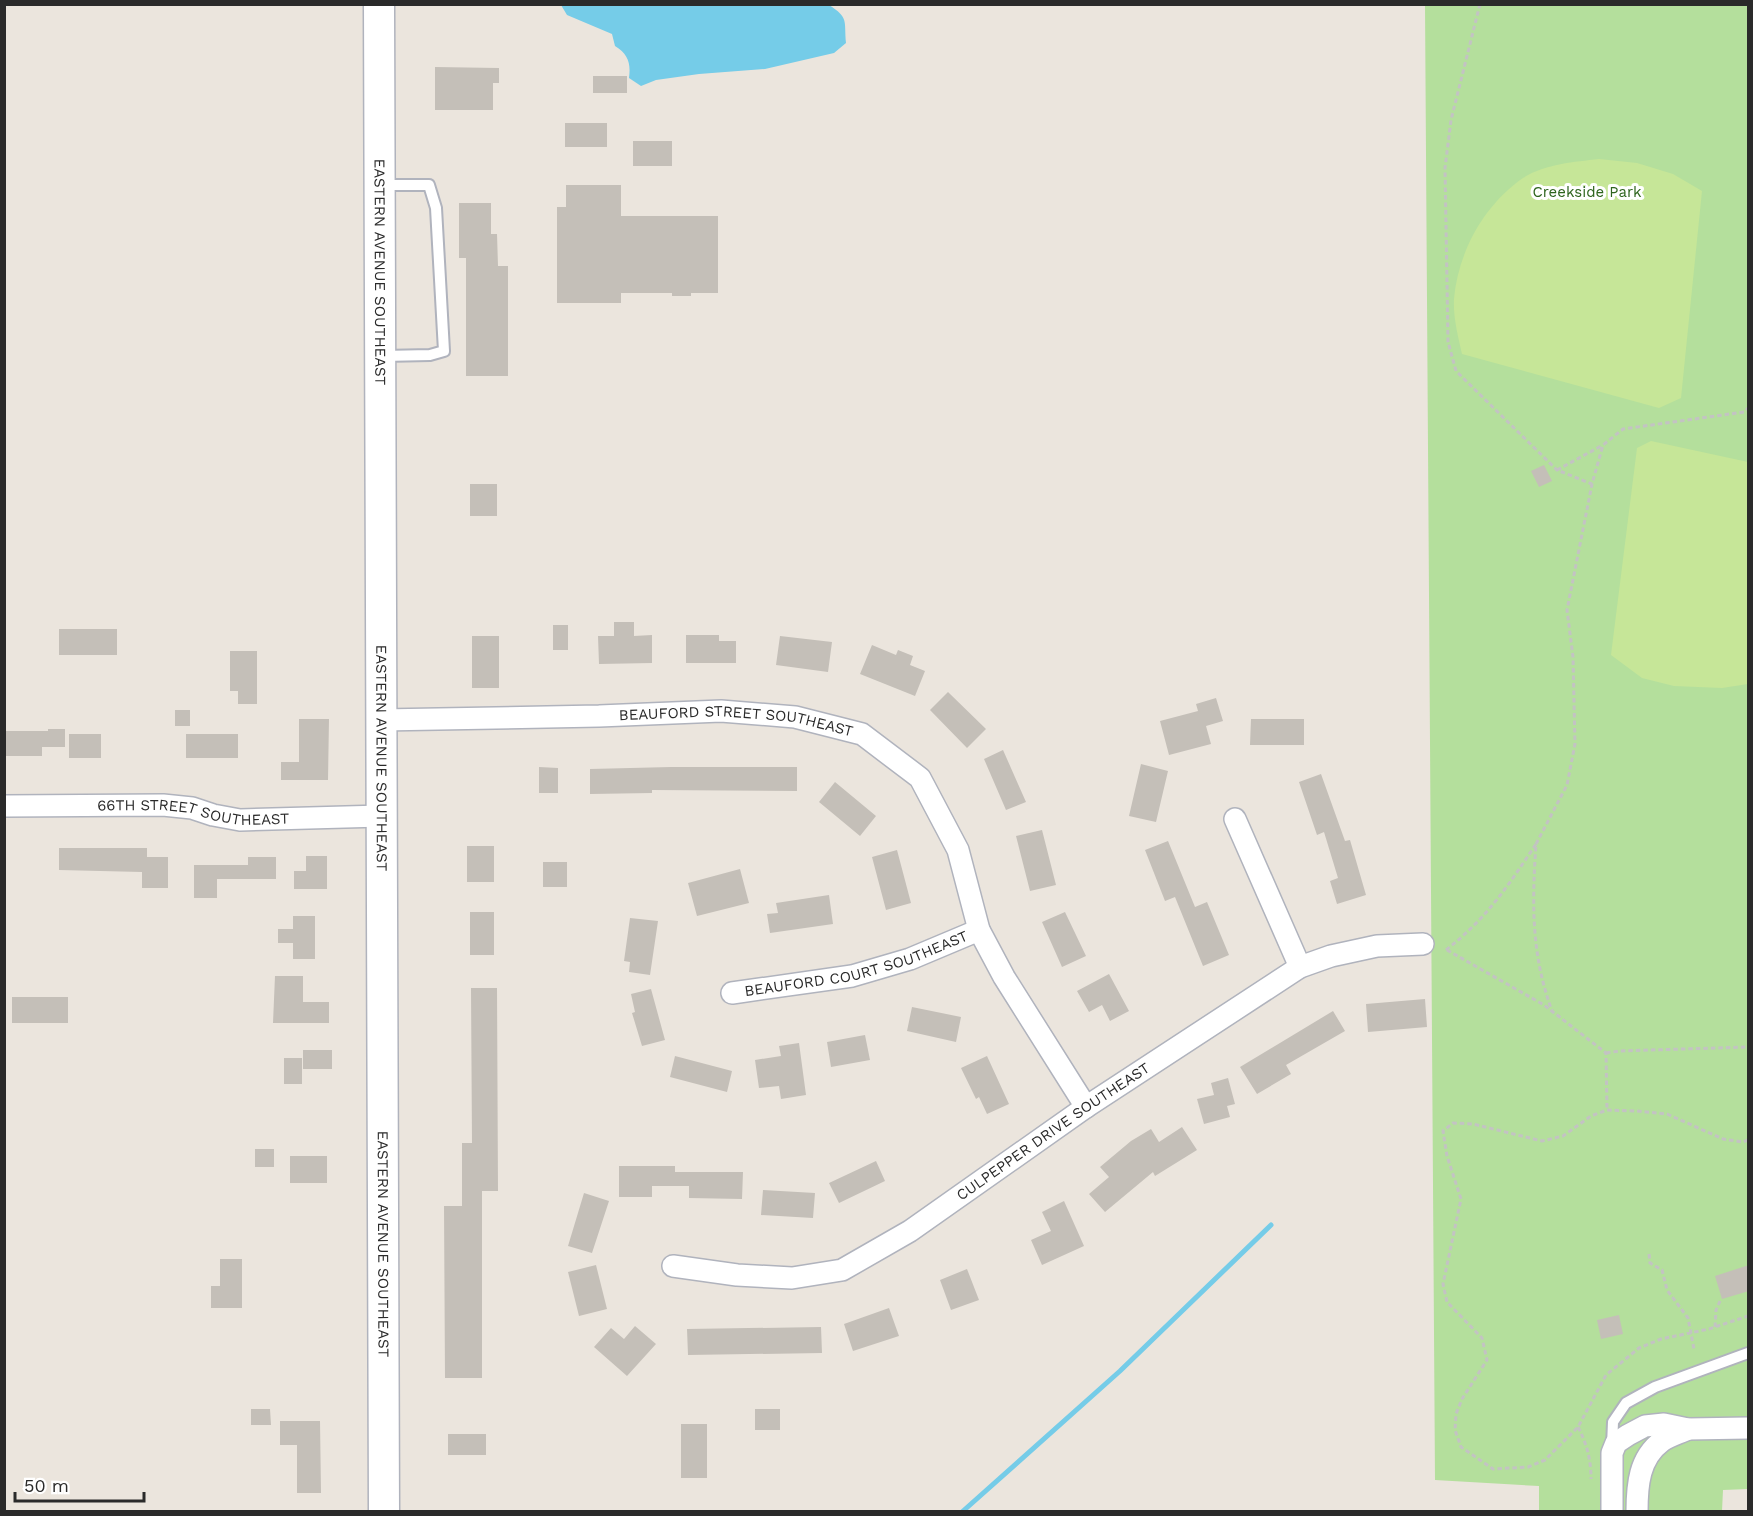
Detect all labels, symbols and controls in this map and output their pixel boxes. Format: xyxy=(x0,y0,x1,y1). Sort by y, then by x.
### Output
street label: EASTERN AVENUE SOUTHEAST xyxy=(371,159,389,385)
park label: Creekside Park xyxy=(1532,183,1642,201)
street label: EASTERN AVENUE SOUTHEAST xyxy=(372,645,391,871)
street label: BEAUFORD STREET SOUTHEAST xyxy=(619,702,855,740)
street label: 66TH STREET SOUTHEAST xyxy=(97,796,289,829)
street label: BEAUFORD COURT SOUTHEAST xyxy=(743,927,970,1000)
street label: CULPEPPER DRIVE SOUTHEAST xyxy=(953,1059,1153,1204)
street label: EASTERN AVENUE SOUTHEAST xyxy=(374,1131,392,1357)
scale bar xyxy=(15,1465,144,1503)
text: 50 m xyxy=(24,1475,69,1496)

